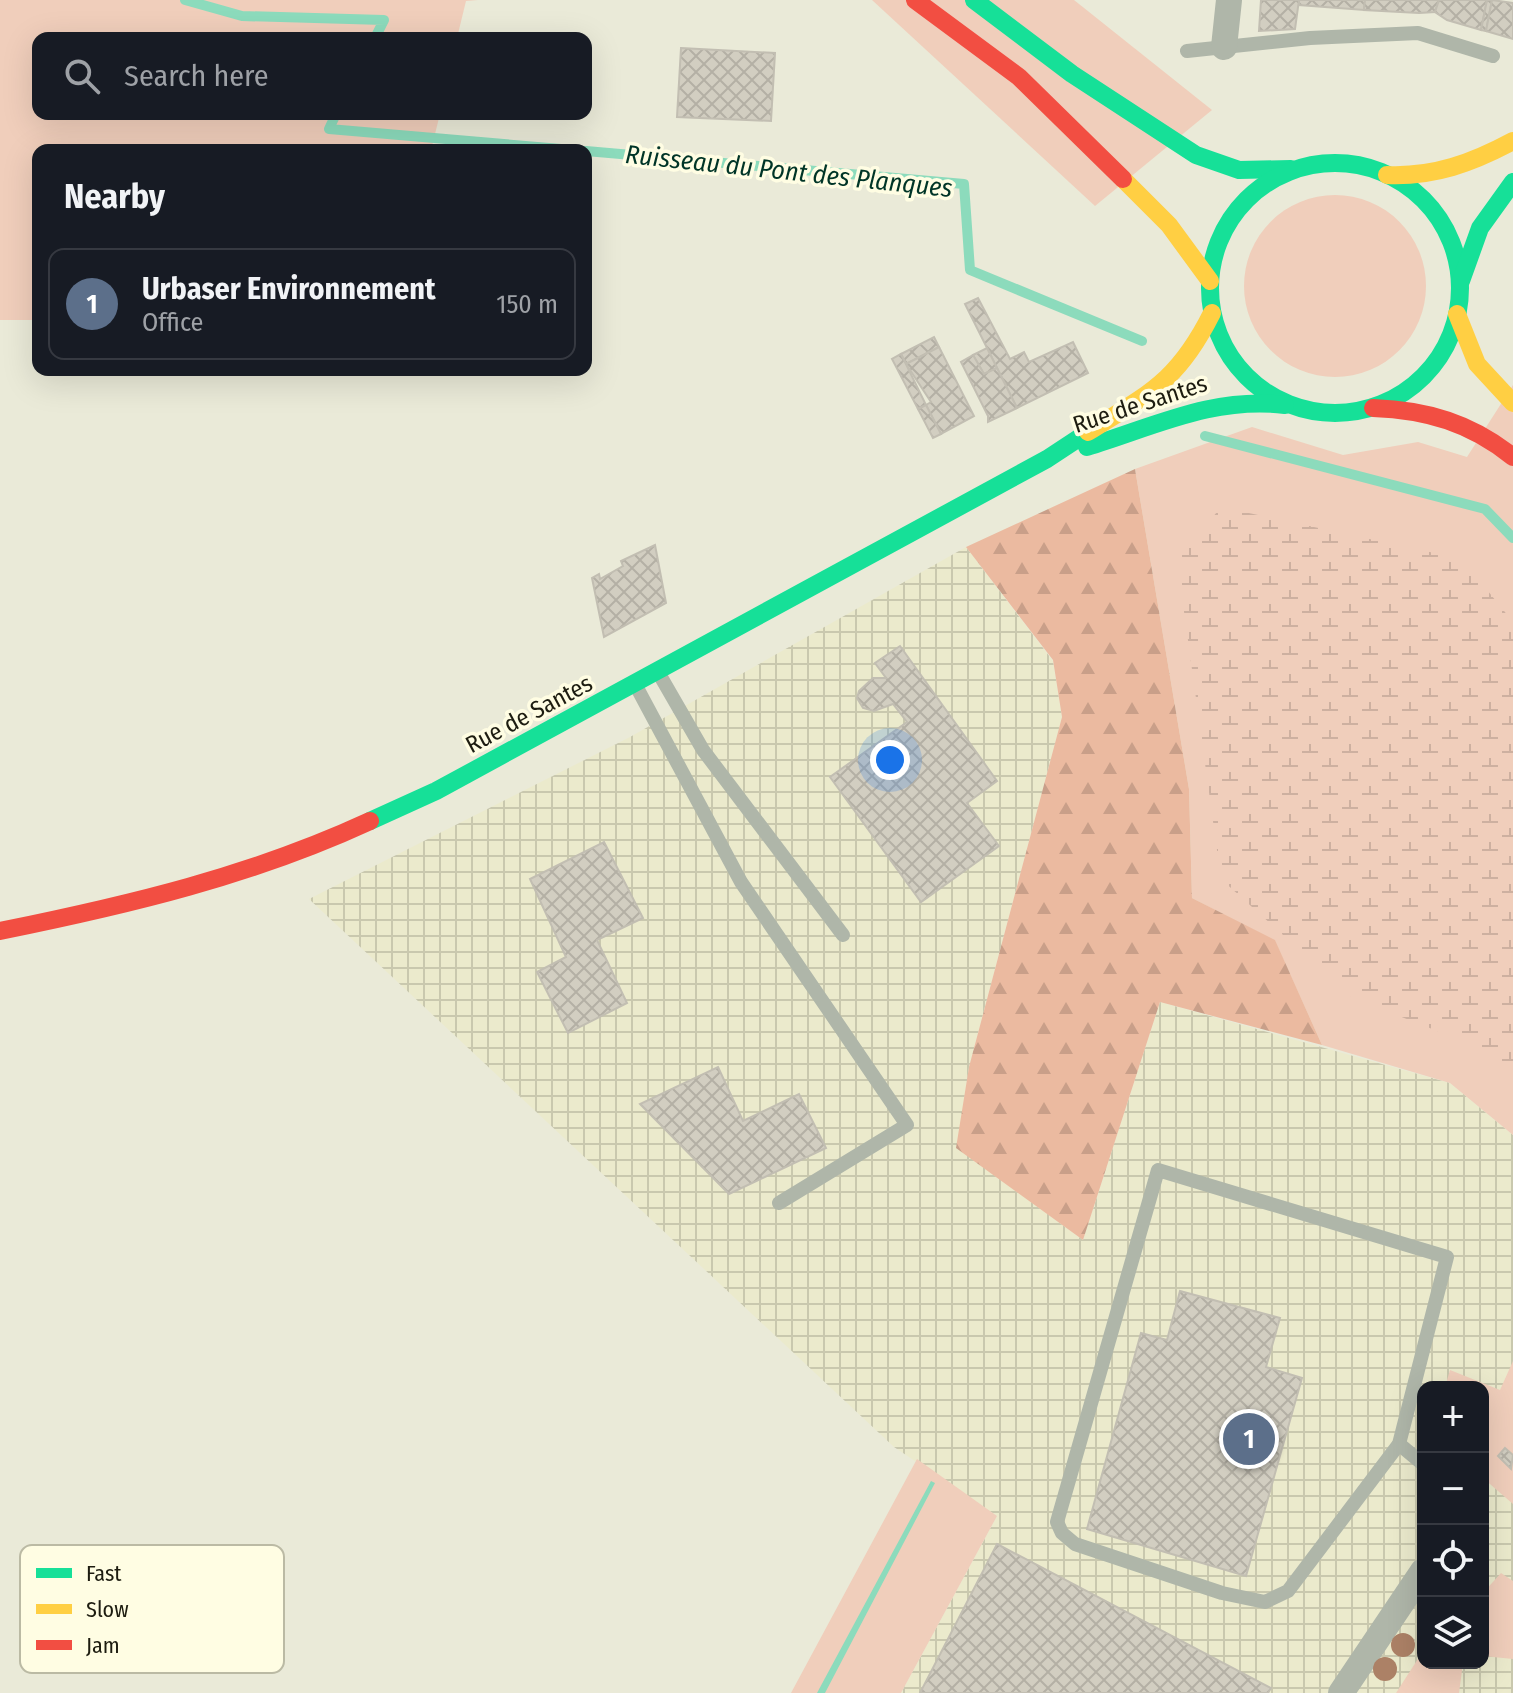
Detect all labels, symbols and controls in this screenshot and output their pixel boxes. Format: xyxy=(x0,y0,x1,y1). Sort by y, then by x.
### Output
search box xyxy=(32,32,592,120)
icon: search xyxy=(60,54,104,98)
text: Search here xyxy=(124,58,269,94)
water label: Ruisseau du Pont des Planques xyxy=(624,139,954,204)
text: Nearby xyxy=(64,176,165,217)
text: Urbaser Environnement xyxy=(142,271,436,307)
text: 1 xyxy=(87,289,98,320)
text: 150 m xyxy=(496,289,558,320)
text: Office xyxy=(142,307,203,338)
street label: Rue de Santes xyxy=(1069,369,1211,439)
street label: Rue de Santes xyxy=(461,669,597,759)
your location xyxy=(870,740,910,780)
map controls xyxy=(1417,1381,1489,1669)
button: + xyxy=(1417,1381,1489,1453)
pin: 1 xyxy=(1223,1409,1275,1469)
button: − xyxy=(1417,1453,1489,1525)
button: locate xyxy=(1417,1525,1489,1597)
legend xyxy=(20,1545,284,1673)
text: Fast xyxy=(86,1560,122,1587)
text: Slow xyxy=(86,1596,129,1623)
button: layers xyxy=(1417,1597,1489,1669)
text: Jam xyxy=(86,1632,120,1659)

